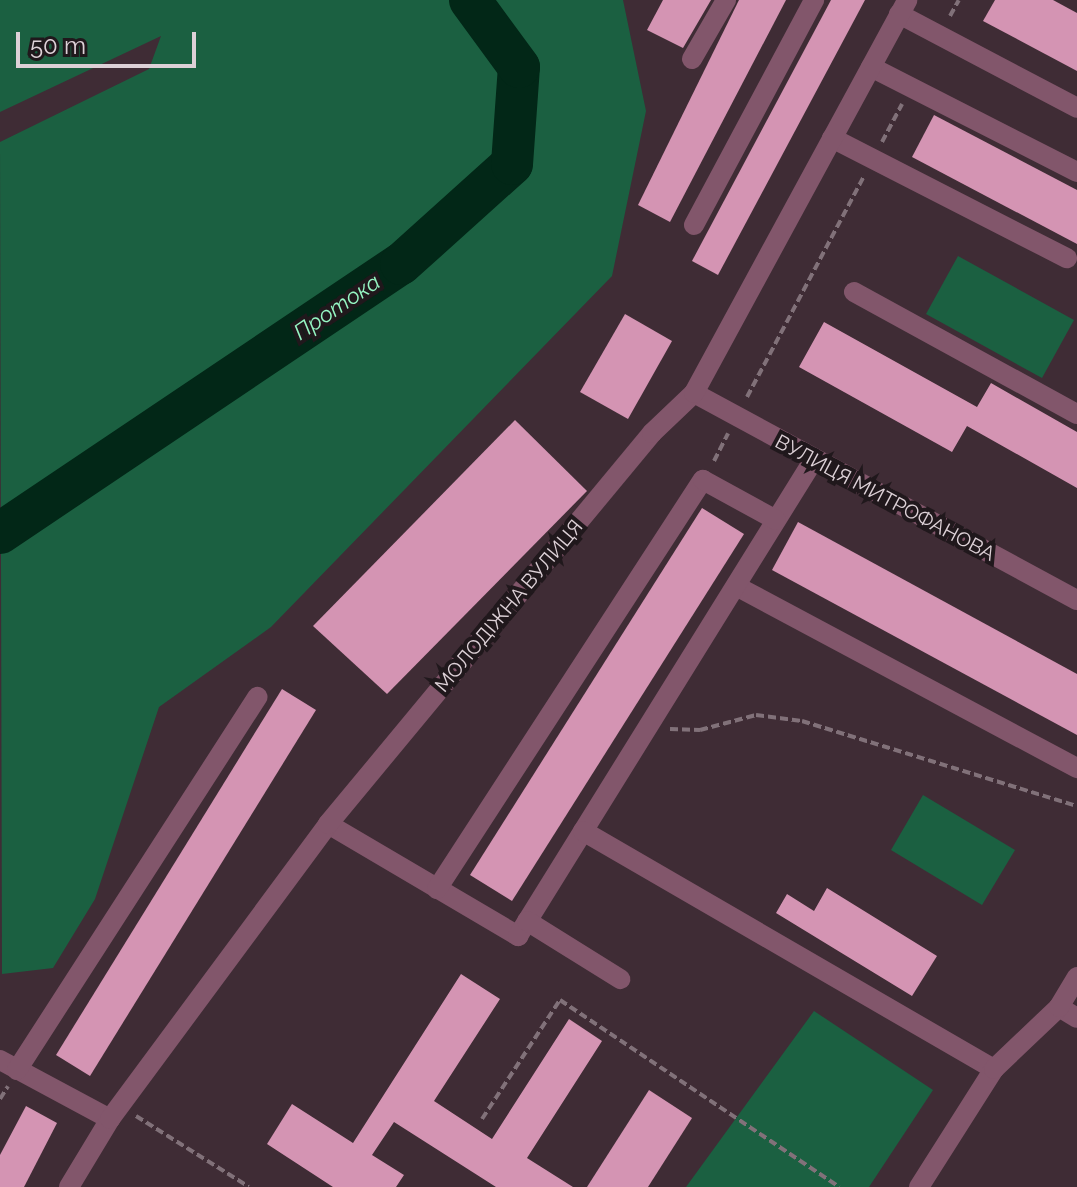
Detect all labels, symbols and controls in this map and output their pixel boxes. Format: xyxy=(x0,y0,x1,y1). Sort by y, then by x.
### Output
scale bar xyxy=(20,16,200,66)
text: 50 m xyxy=(30,31,86,60)
water label: Протока xyxy=(289,269,385,345)
street label: ВУЛИЦЯ МИТРОФАНОВА xyxy=(771,430,999,566)
street label: МОЛОДІЖНА ВУЛИЦЯ xyxy=(430,515,588,697)

